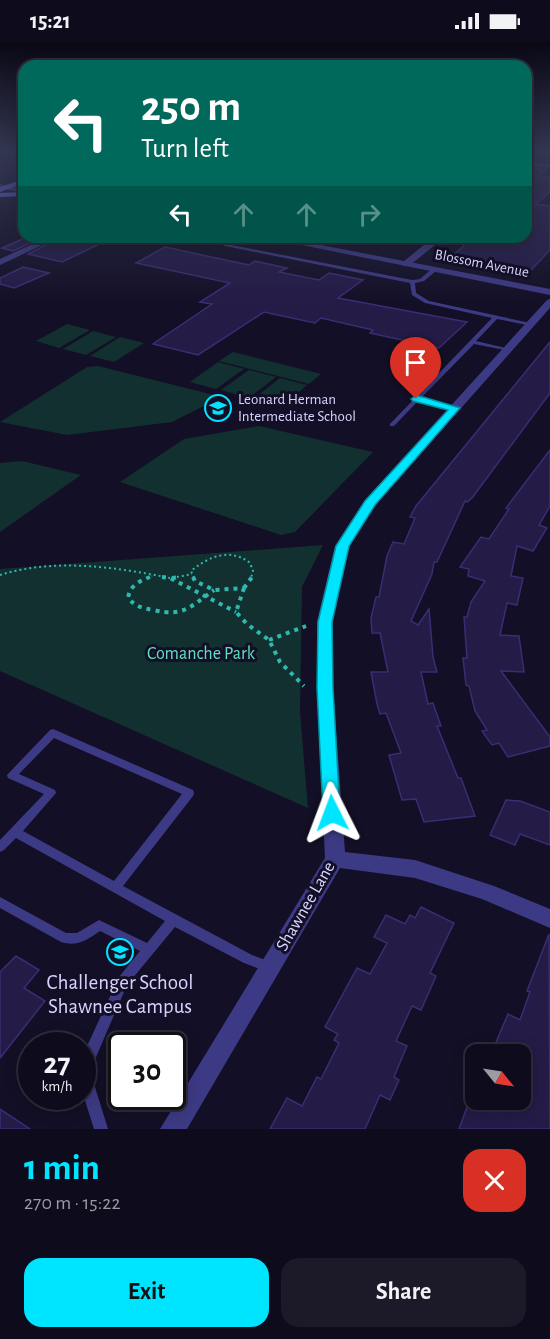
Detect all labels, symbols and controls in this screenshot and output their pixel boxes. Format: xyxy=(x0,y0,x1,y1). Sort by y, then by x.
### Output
text: 15:21 xyxy=(30,10,71,32)
icon: left xyxy=(42,84,120,162)
text: 250 m xyxy=(141,86,241,128)
text: Turn left xyxy=(141,135,229,162)
icon: left xyxy=(164,198,197,231)
icon: ahead xyxy=(227,198,260,231)
icon: ahead xyxy=(290,198,323,231)
icon: right xyxy=(353,198,386,231)
street label: Blossom Avenue xyxy=(434,247,530,280)
pin xyxy=(390,337,441,399)
icon: arrive xyxy=(399,346,432,379)
place label: Leonard Herman Intermediate School xyxy=(238,392,356,424)
school or university icon: Leonard Herman Intermediate School xyxy=(203,393,233,423)
park label: Comanche Park xyxy=(147,645,256,663)
position arrow xyxy=(300,781,364,845)
street label: Shawnee Lane xyxy=(273,859,339,954)
school or university icon: Challenger School Shawnee Campus xyxy=(105,937,135,967)
place label: Challenger School Shawnee Campus xyxy=(47,972,193,1017)
speed limit sign: 30 xyxy=(108,1032,186,1110)
north arrow xyxy=(465,1044,531,1110)
map controls xyxy=(465,1044,531,1110)
text: 27 xyxy=(43,1049,71,1079)
text: km/h xyxy=(42,1079,72,1094)
button: close xyxy=(463,1149,526,1212)
text: 1 min xyxy=(24,1150,100,1186)
text: 270 m · 15:22 xyxy=(24,1193,121,1213)
button: Exit xyxy=(24,1258,269,1327)
button: Share xyxy=(281,1258,526,1327)

